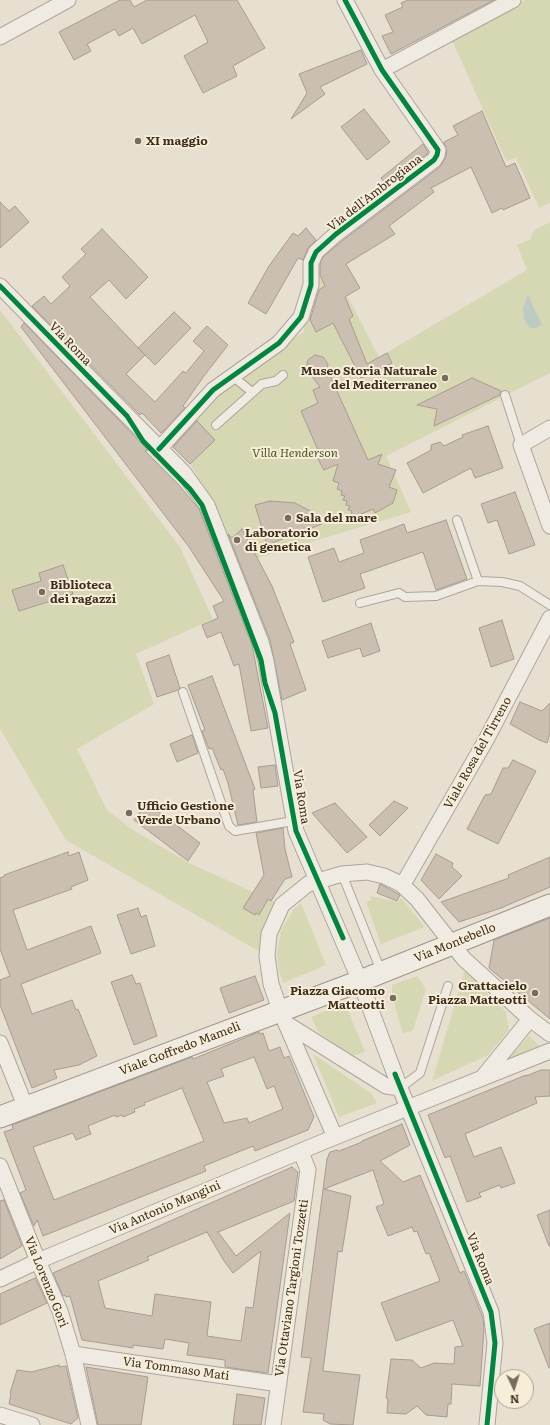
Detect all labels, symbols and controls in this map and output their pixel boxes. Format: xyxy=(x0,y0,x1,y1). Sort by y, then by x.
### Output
place label: XI maggio xyxy=(146,134,208,148)
marker: XI maggio xyxy=(133,136,143,146)
street label: Via dell'Ambrogiana xyxy=(325,152,425,234)
street label: Via Roma xyxy=(46,319,94,369)
place label: Museo Storia Naturale del Mediterraneo xyxy=(301,364,437,392)
marker: Museo Storia Naturale del Mediterraneo xyxy=(440,373,450,383)
park label: Villa Henderson xyxy=(252,446,338,460)
place label: Sala del mare xyxy=(296,511,377,525)
marker: Sala del mare xyxy=(283,513,293,523)
place label: Laboratorio di genetica xyxy=(245,526,318,554)
marker: Laboratorio di genetica xyxy=(232,535,242,545)
place label: Biblioteca dei ragazzi xyxy=(50,578,116,606)
marker: Biblioteca dei ragazzi xyxy=(37,587,47,597)
street label: Viale Rosa del Tirreno xyxy=(441,694,515,812)
street label: Via Roma xyxy=(290,769,312,825)
place label: Ufficio Gestione Verde Urbano xyxy=(137,799,234,827)
marker: Ufficio Gestione Verde Urbano xyxy=(124,808,134,818)
street label: Via Montebello xyxy=(412,920,498,966)
place label: Grattacielo Piazza Matteotti xyxy=(428,979,527,1007)
place label: Piazza Giacomo Matteotti xyxy=(290,984,385,1012)
marker: Grattacielo Piazza Matteotti xyxy=(530,988,540,998)
marker: Piazza Giacomo Matteotti xyxy=(388,993,398,1003)
street label: Viale Goffredo Mameli xyxy=(117,1019,243,1079)
street label: Via Antonio Mangini xyxy=(107,1178,223,1238)
street label: Via Ottaviano Targioni Tozzetti xyxy=(272,1198,312,1378)
street label: Via Roma xyxy=(463,1231,497,1287)
street label: Via Lorenzo Gori xyxy=(21,1235,71,1329)
street label: Via Tommaso Mati xyxy=(122,1354,230,1384)
north arrow xyxy=(494,1369,534,1409)
text: N xyxy=(510,1392,520,1408)

